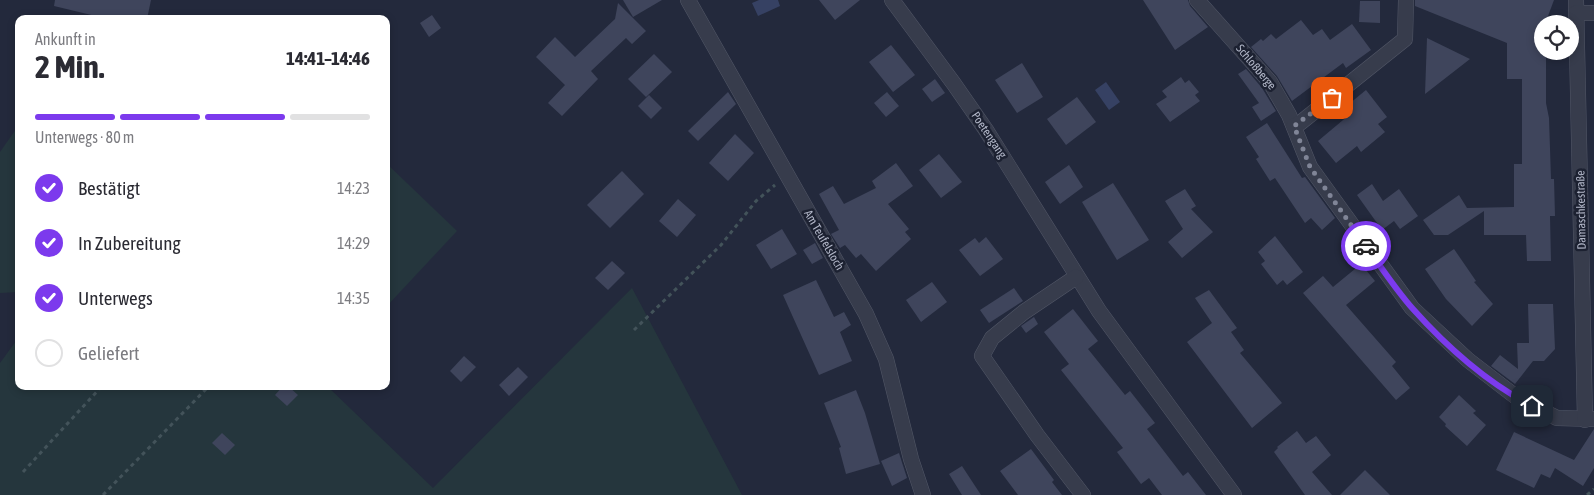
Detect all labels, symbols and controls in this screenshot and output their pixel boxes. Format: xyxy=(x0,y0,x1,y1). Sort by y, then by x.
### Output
map controls xyxy=(1534,15,1579,60)
button: locate xyxy=(1534,15,1579,60)
text: Ankunft in xyxy=(35,30,96,48)
street label: Schloßberge xyxy=(1233,42,1279,92)
text: 14:41–14:46 xyxy=(286,47,370,69)
text: 2 Min. xyxy=(35,48,104,85)
pin xyxy=(1311,77,1353,119)
icon: bag xyxy=(1318,84,1346,112)
street label: Poetengang xyxy=(968,109,1010,162)
text: Unterwegs · 80 m xyxy=(35,128,134,146)
street label: Damaschkestraße xyxy=(1573,170,1589,250)
icon: check xyxy=(35,174,63,202)
text: Bestätigt xyxy=(78,177,140,199)
text: 14:23 xyxy=(337,179,370,197)
street label: Am Teufelsloch xyxy=(801,207,847,273)
courier xyxy=(1341,221,1391,271)
icon: check xyxy=(35,229,63,257)
text: In Zubereitung xyxy=(78,232,181,254)
icon: car xyxy=(1352,232,1380,260)
text: 14:29 xyxy=(337,234,370,252)
icon: check xyxy=(35,284,63,312)
text: Unterwegs xyxy=(78,287,153,309)
text: 14:35 xyxy=(337,289,370,307)
text: Geliefert xyxy=(78,342,139,364)
pin xyxy=(1511,385,1553,427)
icon: home xyxy=(1518,392,1546,420)

